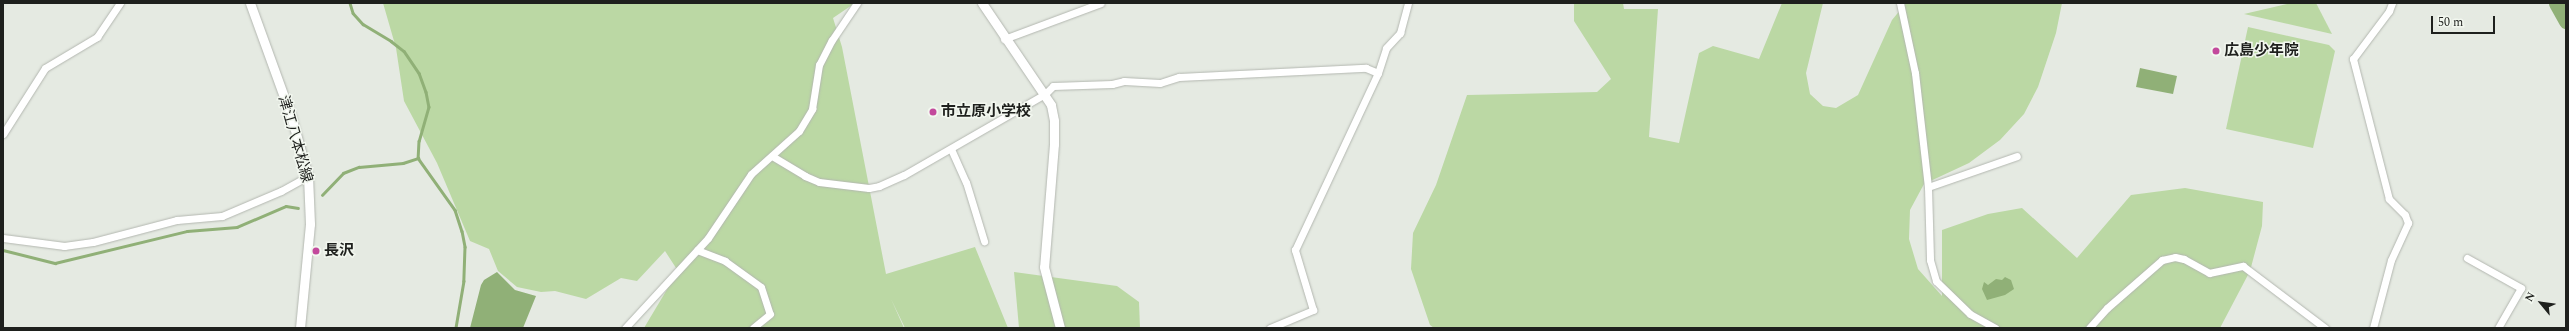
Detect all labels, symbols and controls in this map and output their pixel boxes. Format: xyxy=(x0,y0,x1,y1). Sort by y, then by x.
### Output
scale bar xyxy=(2433,8,2497,34)
text: 50 m xyxy=(2438,13,2463,32)
place label: 広島少年院 xyxy=(2224,42,2299,60)
marker: 広島少年院 xyxy=(2211,46,2221,56)
street label: 津江八本松線 xyxy=(274,93,316,185)
place label: 市立原小学校 xyxy=(941,103,1031,121)
marker: 市立原小学校 xyxy=(928,107,938,117)
place label: 長沢 xyxy=(324,242,354,260)
marker: 長沢 xyxy=(311,246,321,256)
north arrow xyxy=(2521,283,2561,323)
text: N xyxy=(2520,289,2540,305)

